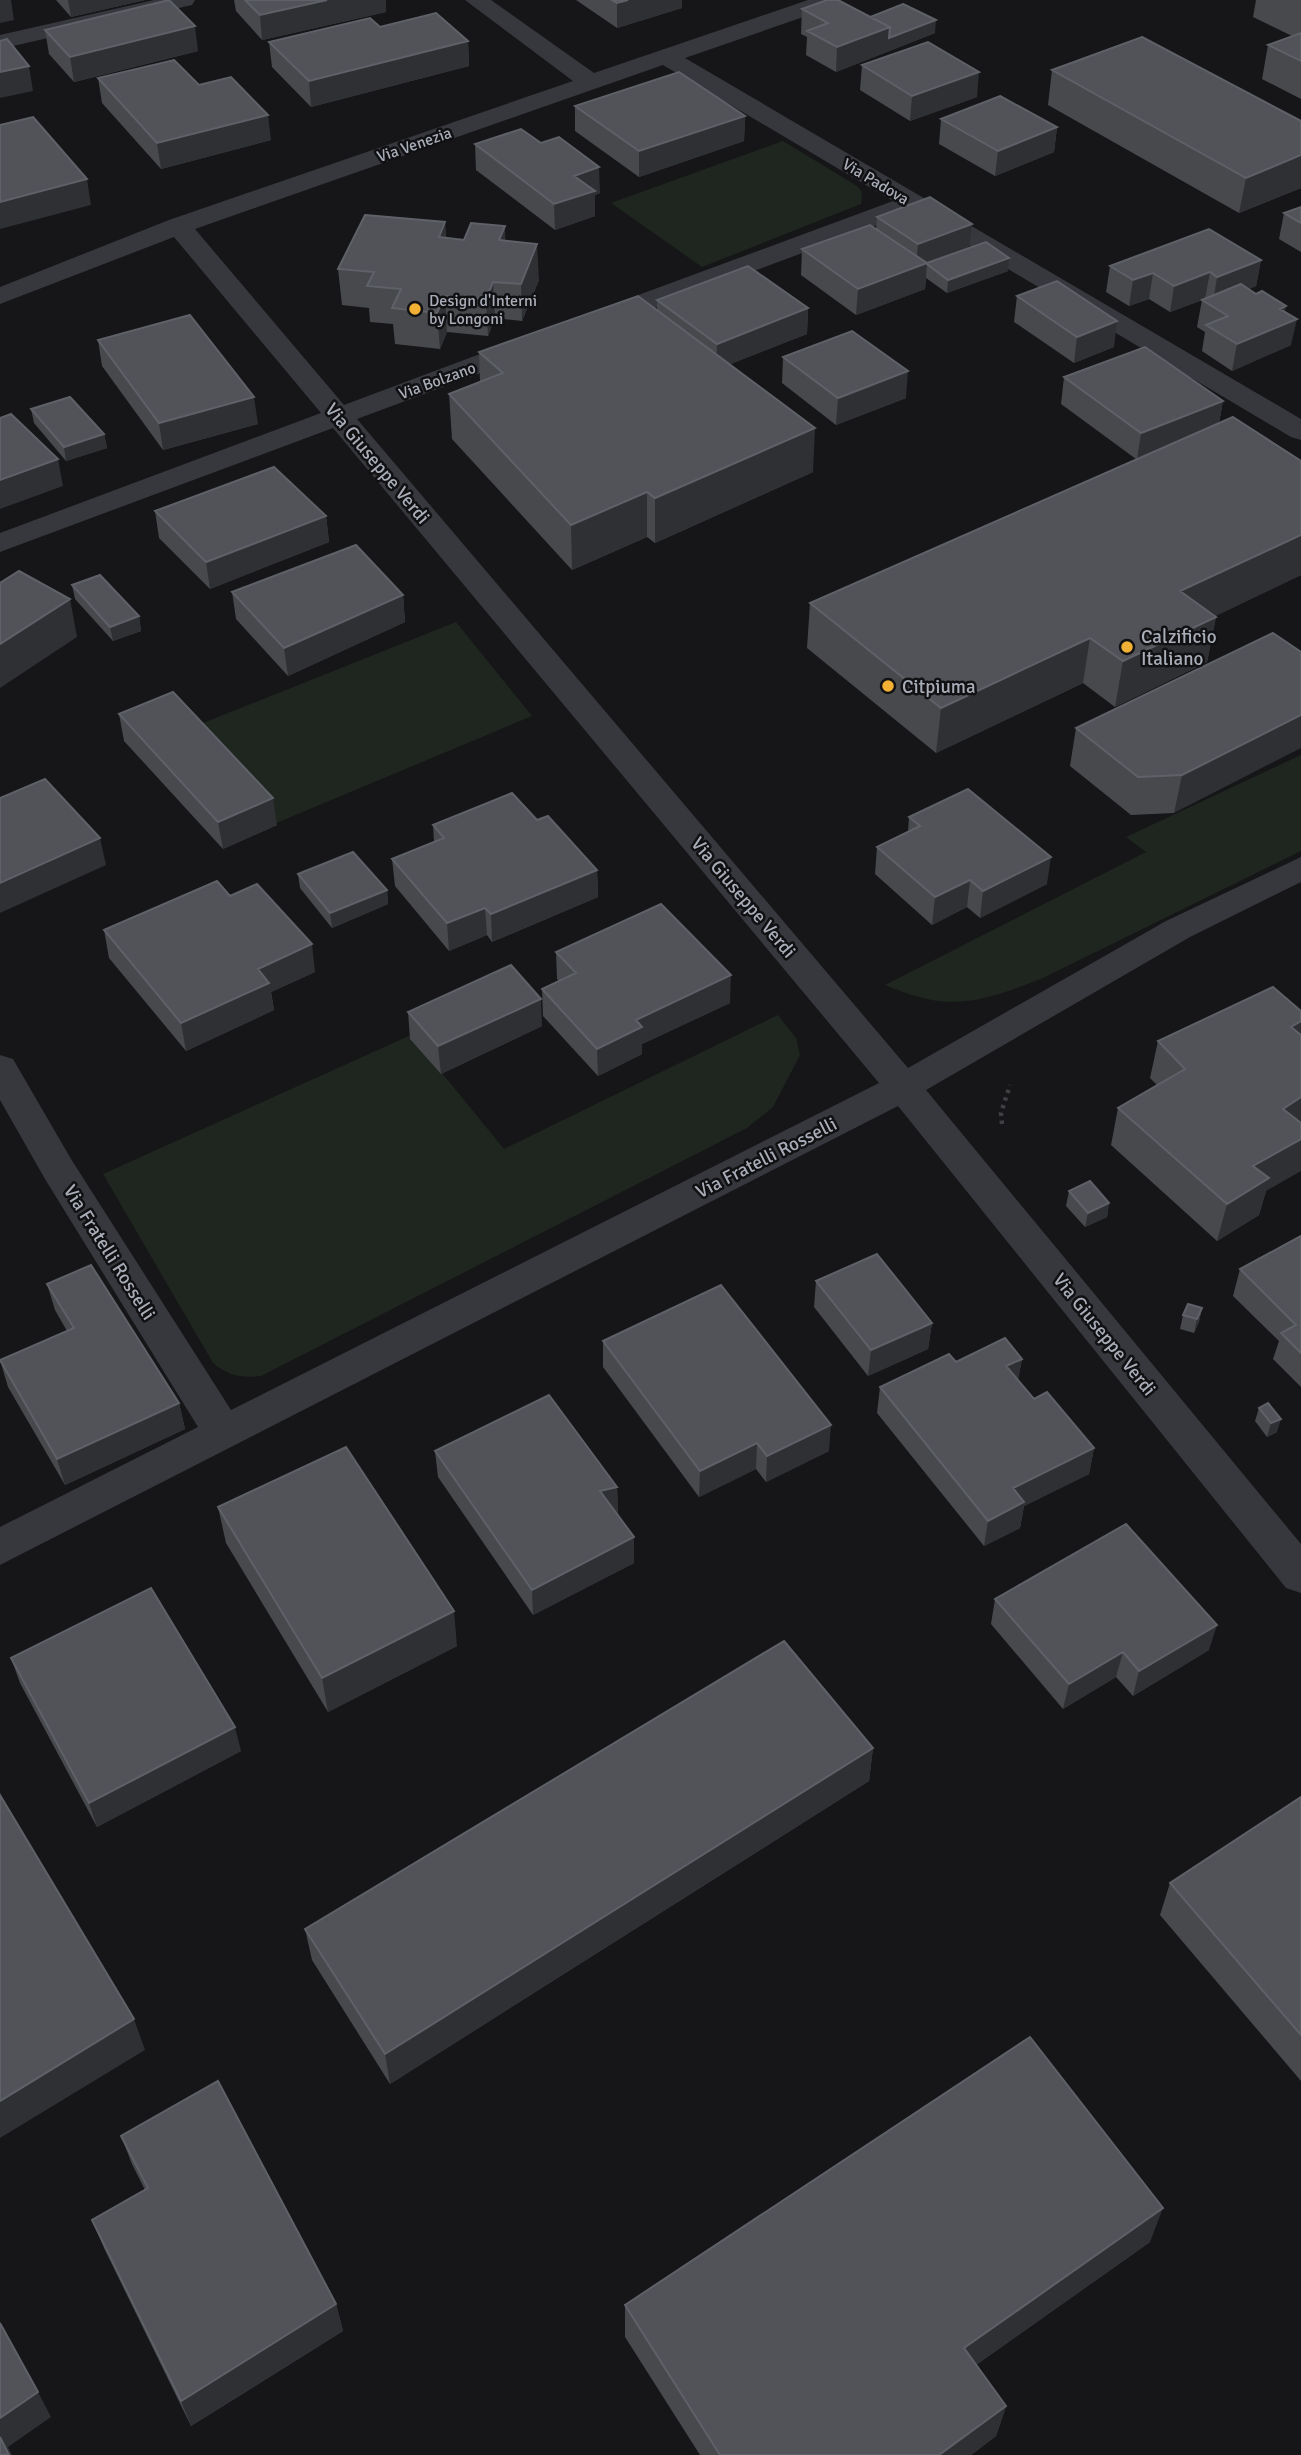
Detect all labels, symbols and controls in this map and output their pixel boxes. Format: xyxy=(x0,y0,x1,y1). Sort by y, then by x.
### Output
street label: Via Venezia xyxy=(374,123,454,167)
street label: Via Padova xyxy=(839,154,912,209)
place label: Design d'Interni by Longoni xyxy=(429,291,537,329)
marker: Design d'Interni by Longoni xyxy=(407,301,423,317)
street label: Via Bolzano xyxy=(396,358,479,404)
street label: Via Giuseppe Verdi xyxy=(320,398,435,529)
place label: Calzificio Italiano xyxy=(1141,625,1217,671)
marker: Calzificio Italiano xyxy=(1119,639,1135,655)
place label: Citpiuma xyxy=(902,675,976,699)
marker: Citpiuma xyxy=(880,678,896,694)
street label: Via Giuseppe Verdi xyxy=(686,832,801,963)
street label: Via Fratelli Rosselli xyxy=(692,1112,841,1204)
street label: Via Fratelli Rosselli xyxy=(58,1180,160,1325)
street label: Via Giuseppe Verdi xyxy=(1047,1269,1161,1401)

